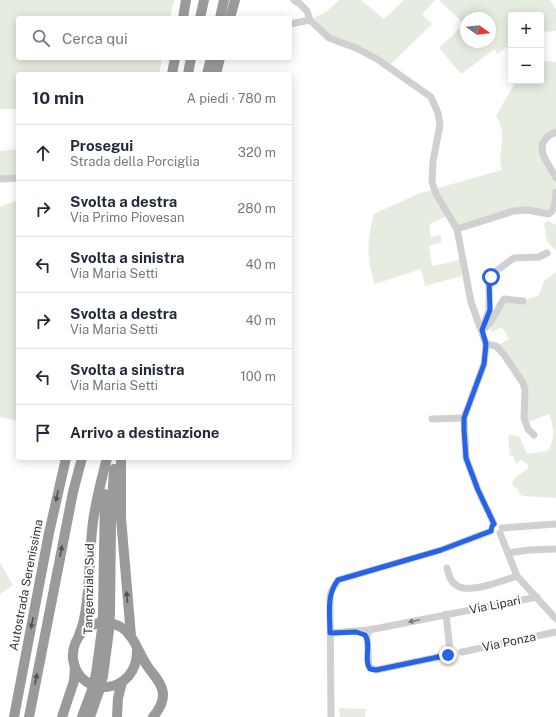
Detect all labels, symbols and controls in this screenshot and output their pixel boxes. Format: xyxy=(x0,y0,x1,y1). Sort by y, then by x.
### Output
north arrow xyxy=(460,12,496,48)
map controls xyxy=(508,12,544,84)
button: + xyxy=(508,12,544,48)
search box xyxy=(16,16,292,60)
icon: search xyxy=(30,27,52,49)
text: Cerca qui xyxy=(62,30,128,47)
button: − xyxy=(508,48,544,84)
text: 10 min xyxy=(32,88,84,108)
text: A piedi · 780 m xyxy=(187,91,276,106)
text: Prosegui xyxy=(70,137,133,154)
icon: ahead xyxy=(32,142,54,164)
text: 320 m xyxy=(238,145,276,160)
text: Strada della Porciglia xyxy=(70,154,200,169)
text: Svolta a destra xyxy=(70,193,177,210)
icon: right xyxy=(32,198,54,220)
text: 280 m xyxy=(238,201,276,216)
text: Via Primo Piovesan xyxy=(70,210,184,225)
text: Svolta a sinistra xyxy=(70,249,184,266)
icon: left xyxy=(32,254,54,276)
text: 40 m xyxy=(245,257,276,272)
text: Via Maria Setti xyxy=(70,266,158,281)
route start xyxy=(482,268,500,286)
text: Svolta a destra xyxy=(70,305,177,322)
icon: right xyxy=(32,310,54,332)
text: 40 m xyxy=(245,313,276,328)
text: Via Maria Setti xyxy=(70,322,158,337)
text: Svolta a sinistra xyxy=(70,361,184,378)
icon: left xyxy=(32,366,54,388)
text: 100 m xyxy=(240,369,276,384)
text: Via Maria Setti xyxy=(70,378,158,393)
icon: arrive xyxy=(32,422,54,444)
text: Arrivo a destinazione xyxy=(70,424,219,441)
one-way arrow xyxy=(54,490,60,502)
street label: Autostrada Serenissima xyxy=(6,518,46,652)
street label: Tangenziale Sud xyxy=(81,543,97,635)
one-way arrow xyxy=(58,545,64,557)
one-way arrow xyxy=(124,591,131,603)
street label: Via Lipari xyxy=(468,593,522,617)
one-way arrow xyxy=(28,617,34,629)
one-way arrow xyxy=(408,618,420,624)
street label: Via Ponza xyxy=(481,630,537,654)
route end xyxy=(439,646,457,664)
one-way arrow xyxy=(34,673,40,685)

